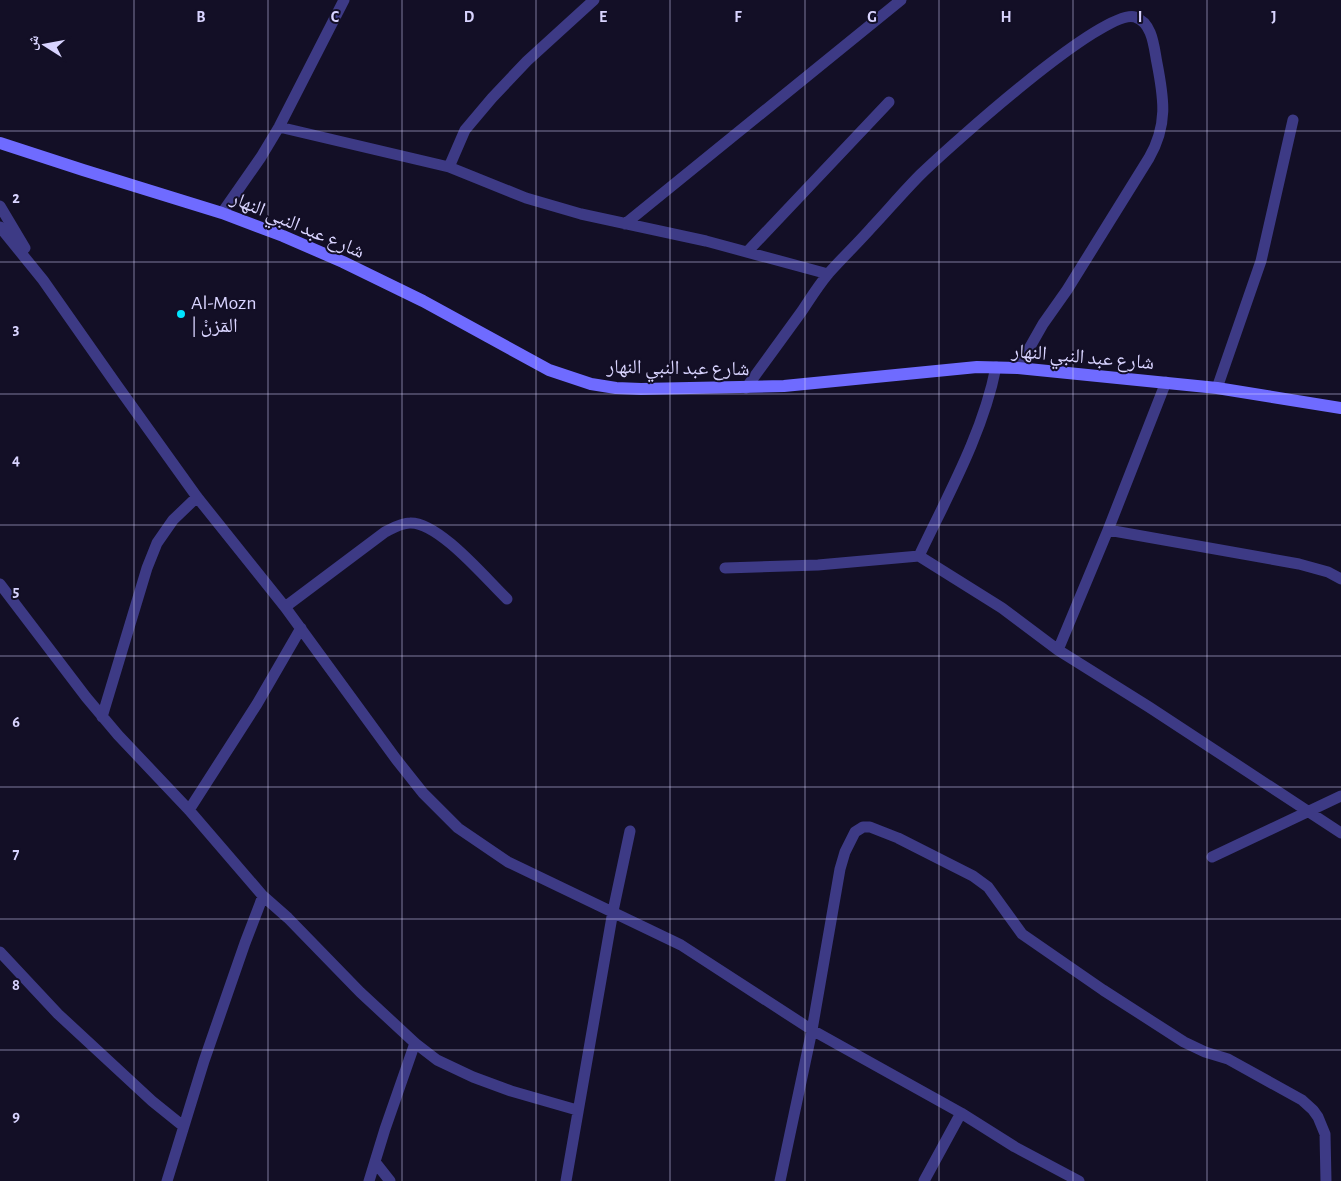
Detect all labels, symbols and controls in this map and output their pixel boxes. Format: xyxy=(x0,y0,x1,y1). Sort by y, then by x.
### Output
text: B xyxy=(196,9,206,25)
text: C xyxy=(331,9,340,25)
text: D xyxy=(464,9,475,25)
text: E xyxy=(599,9,607,25)
text: F xyxy=(734,9,742,25)
text: G xyxy=(867,9,877,25)
text: H xyxy=(1000,9,1012,25)
text: I xyxy=(1138,9,1142,25)
text: J xyxy=(1271,9,1277,25)
north arrow xyxy=(20,20,70,70)
text: ش xyxy=(25,34,43,52)
street label: شارع عبد النبي النهار xyxy=(225,187,367,267)
text: 2 xyxy=(12,190,20,206)
place label: Al-Mozn | المٓزنْ xyxy=(191,293,257,337)
marker: Al-Mozn | المٓزنْ xyxy=(175,308,187,320)
text: 3 xyxy=(13,321,20,337)
street label: شارع عبد النبي النهار xyxy=(1009,341,1155,378)
street label: شارع عبد النبي النهار xyxy=(605,357,750,384)
text: 4 xyxy=(12,452,20,468)
text: 5 xyxy=(13,583,20,599)
text: 6 xyxy=(12,714,20,730)
text: 7 xyxy=(13,846,20,862)
text: 8 xyxy=(12,977,20,993)
text: 9 xyxy=(12,1108,20,1124)

